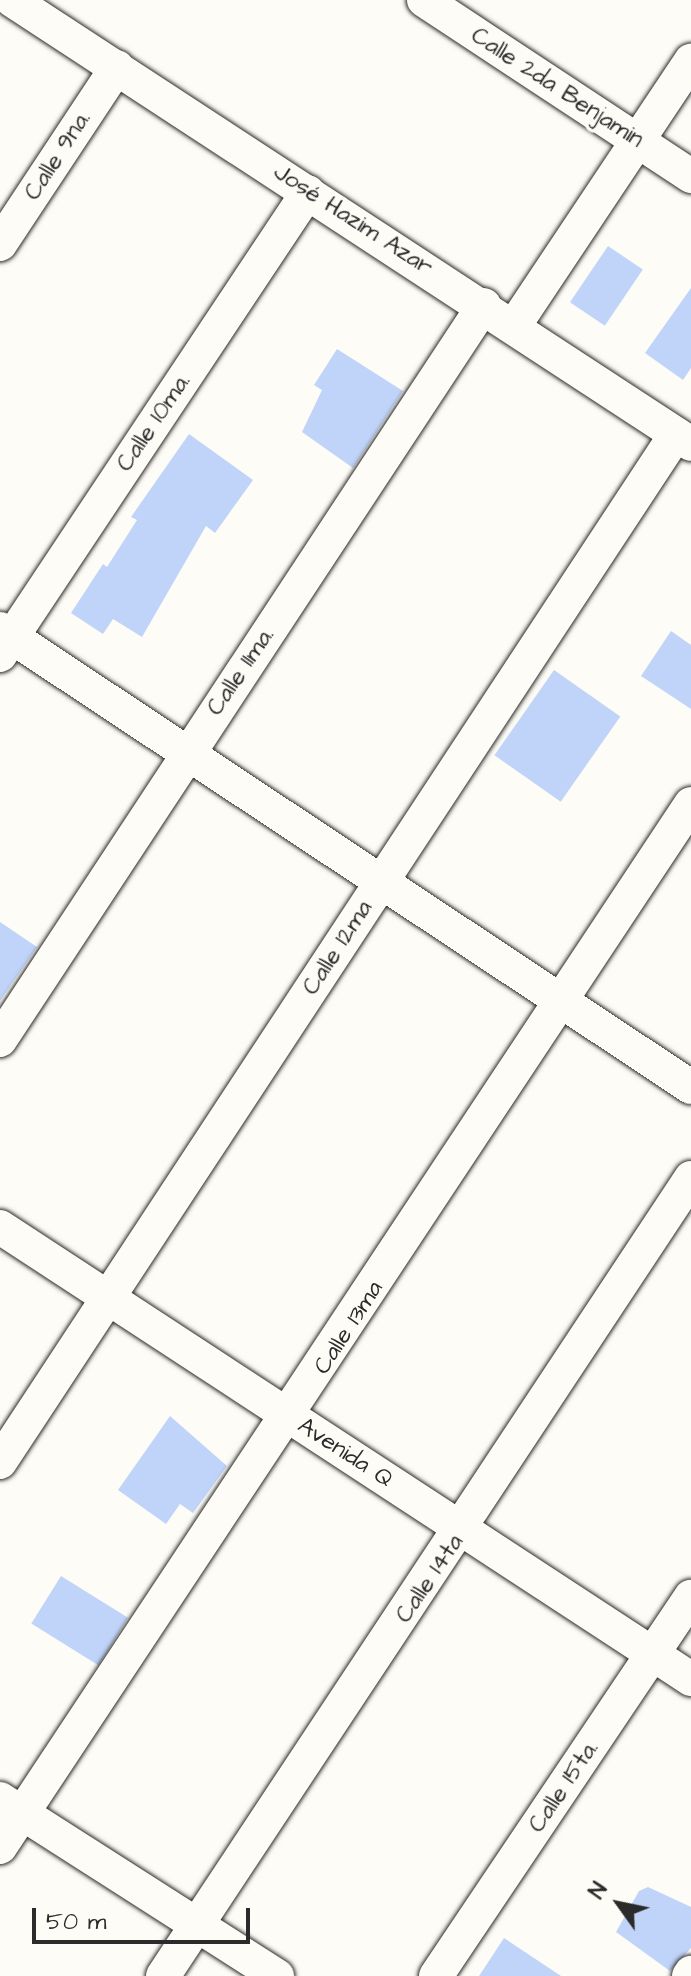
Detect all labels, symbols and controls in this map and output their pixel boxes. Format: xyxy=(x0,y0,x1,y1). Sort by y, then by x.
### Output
street label: Calle 2da Benjamin xyxy=(465,21,649,155)
street label: Calle 9na. xyxy=(19,106,97,206)
street label: José Hazim Azar xyxy=(268,158,438,282)
street label: Calle 10ma. xyxy=(111,369,197,477)
street label: Calle 11ma. xyxy=(201,623,281,721)
street label: Calle 12ma xyxy=(297,895,379,1001)
street label: Calle 13ma xyxy=(308,1276,390,1380)
street label: Avenida Q xyxy=(292,1412,398,1494)
street label: Calle 14ta xyxy=(390,1529,470,1629)
street label: Calle 15ta. xyxy=(523,1736,605,1838)
north arrow xyxy=(579,1864,659,1944)
text: N xyxy=(582,1876,615,1905)
scale bar xyxy=(36,1892,254,1942)
text: 50 m xyxy=(46,1905,106,1939)

